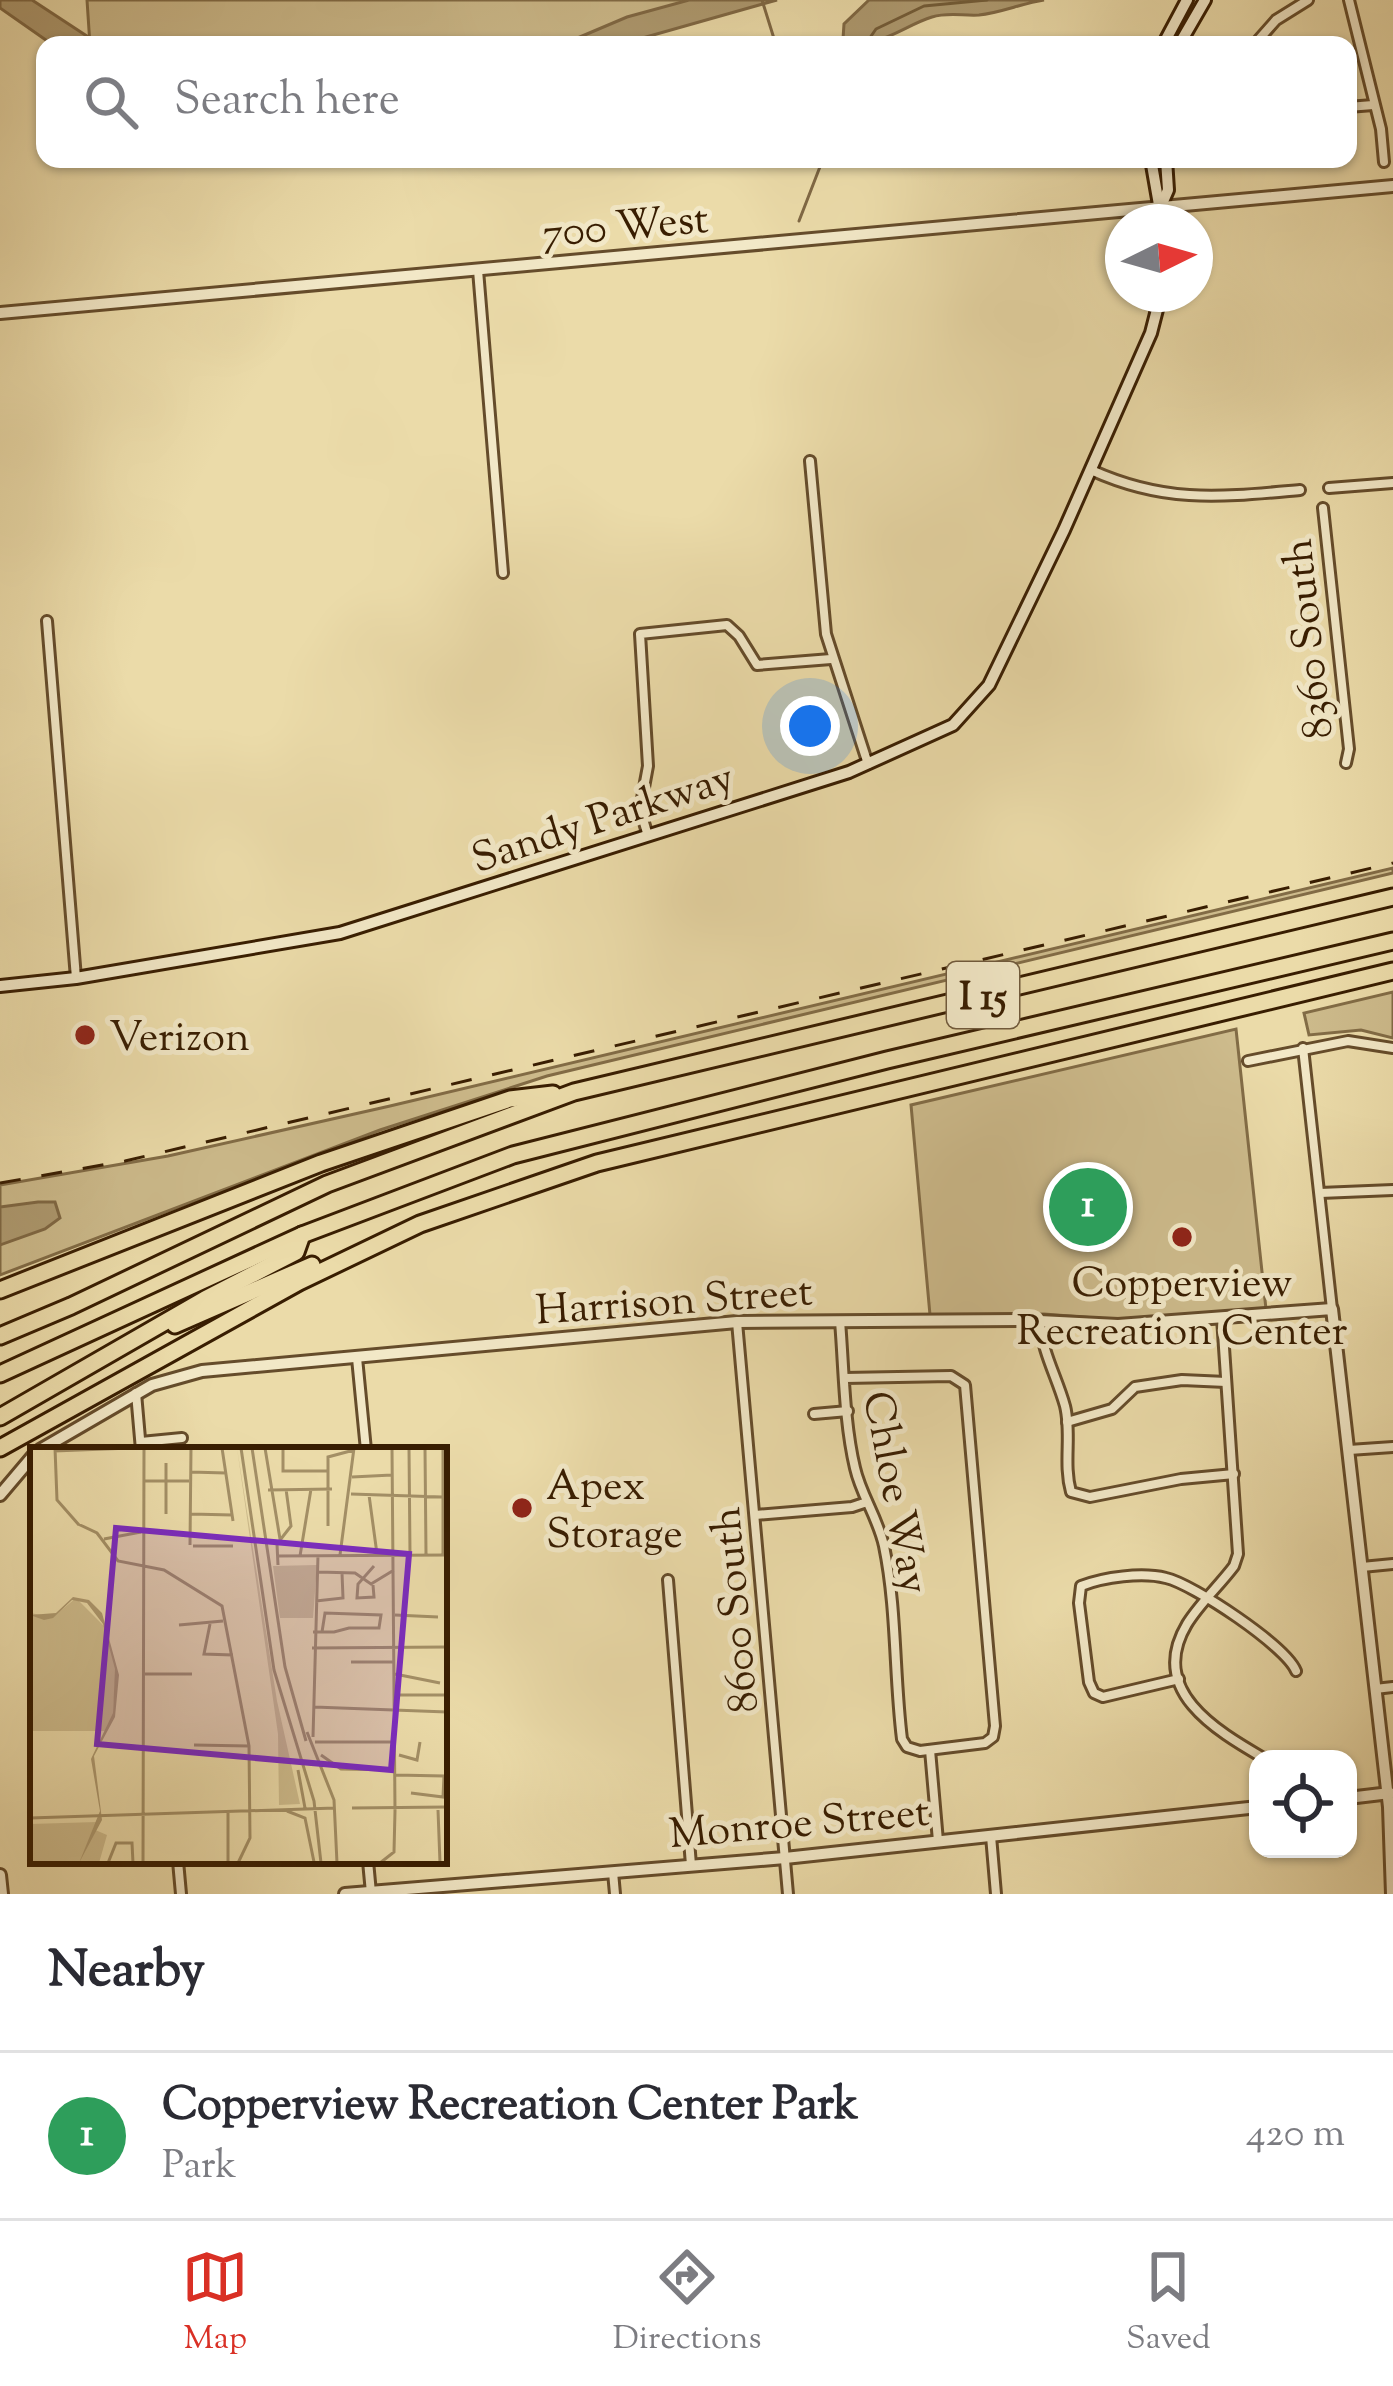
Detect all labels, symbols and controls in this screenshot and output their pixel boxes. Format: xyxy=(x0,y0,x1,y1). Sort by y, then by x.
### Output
search box xyxy=(36,36,1357,168)
icon: search xyxy=(78,69,144,135)
text: Search here xyxy=(174,70,400,135)
street label: 700 West xyxy=(540,192,711,266)
north arrow xyxy=(1105,204,1213,312)
street label: 8360 South xyxy=(1271,535,1351,741)
your location xyxy=(780,696,840,756)
street label: Sandy Parkway xyxy=(465,750,743,891)
road number: I 15 xyxy=(947,962,1019,1028)
place label: Verizon xyxy=(109,1010,250,1070)
marker: Verizon xyxy=(72,1022,98,1048)
pin: 1 xyxy=(1049,1162,1127,1252)
marker: Copperview Recreation Center xyxy=(1169,1224,1195,1250)
place label: Copperview Recreation Center xyxy=(1017,1256,1348,1364)
street label: Harrison Street xyxy=(534,1264,815,1344)
street label: Chloe Way xyxy=(844,1387,942,1599)
inset map xyxy=(30,1447,447,1864)
place label: Apex Storage xyxy=(546,1459,683,1567)
marker: Apex Storage xyxy=(509,1495,535,1521)
street label: 8600 South xyxy=(699,1504,777,1715)
map controls xyxy=(1249,1750,1357,1858)
button: locate xyxy=(1249,1750,1357,1858)
street label: Monroe Street xyxy=(667,1785,932,1867)
text: Nearby xyxy=(48,1936,205,2009)
text: Copperview Recreation Center Park xyxy=(162,2075,858,2140)
text: 1 xyxy=(80,2108,94,2164)
text: 420 m xyxy=(1246,2108,1345,2164)
text: Park xyxy=(162,2140,237,2196)
tab: Map xyxy=(182,2244,248,2364)
tab: Directions xyxy=(613,2244,762,2364)
tab: Saved xyxy=(1126,2244,1211,2364)

